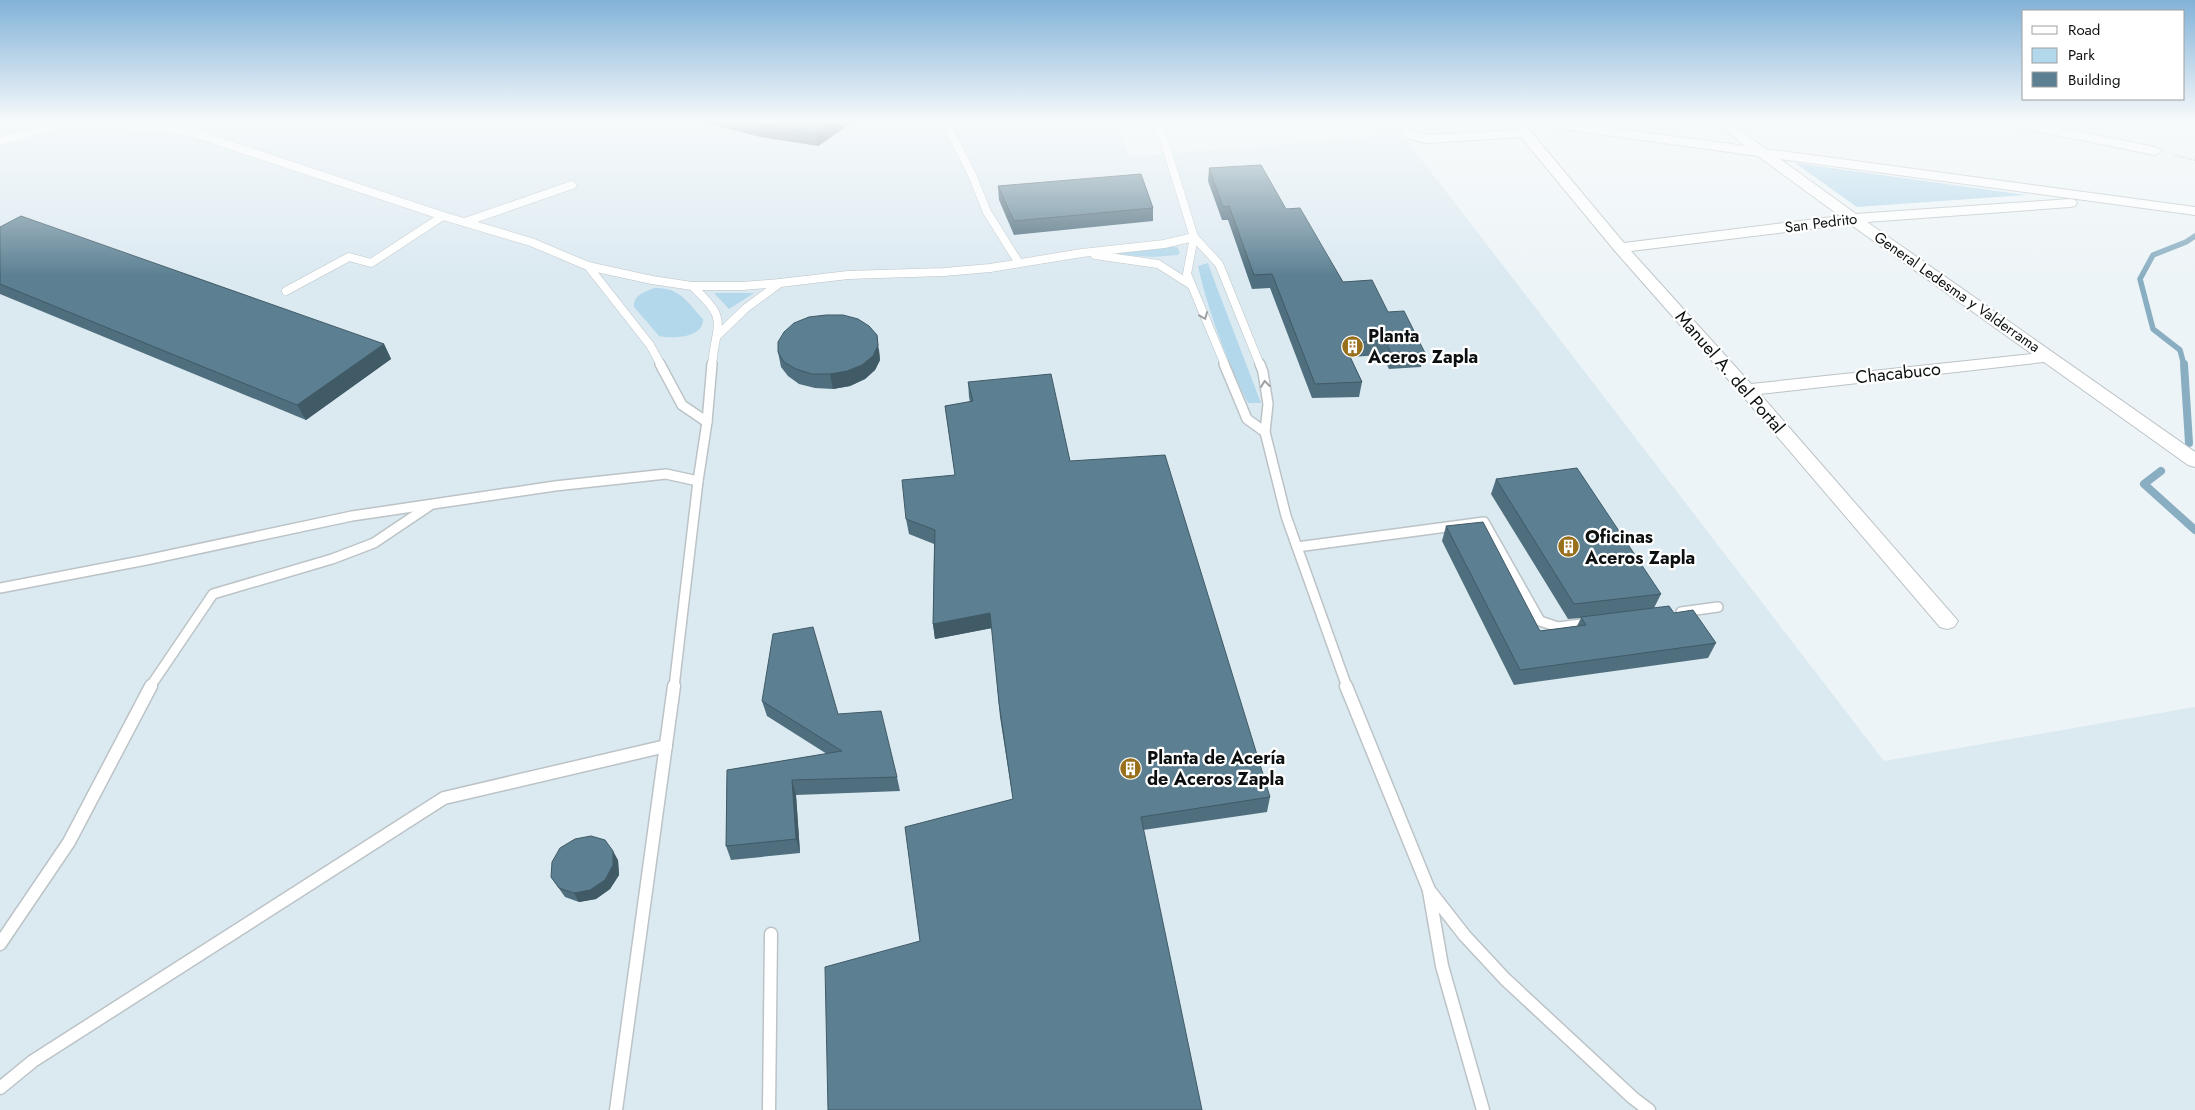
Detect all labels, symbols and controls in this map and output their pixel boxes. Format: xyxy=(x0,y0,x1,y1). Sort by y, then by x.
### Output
legend xyxy=(2022,10,2185,100)
text: Road xyxy=(2068,19,2100,41)
text: Park xyxy=(2068,44,2095,66)
text: Building xyxy=(2068,69,2120,91)
street label: San Pedrito xyxy=(1784,208,1858,238)
street label: General Ledesma y Valderrama xyxy=(1869,226,2045,358)
street label: Manuel A. del Portal xyxy=(1669,305,1791,439)
one-way arrow xyxy=(1198,311,1209,320)
place label: Planta Aceros Zapla xyxy=(1367,323,1478,370)
building icon: Planta Aceros Zapla xyxy=(1340,334,1364,358)
street label: Chacabuco xyxy=(1854,356,1942,390)
one-way arrow xyxy=(1260,380,1271,388)
place label: Oficinas Aceros Zapla xyxy=(1584,524,1695,571)
building icon: Oficinas Aceros Zapla xyxy=(1557,535,1581,559)
place label: Planta de Acería de Aceros Zapla xyxy=(1147,745,1285,792)
building icon: Planta de Acería de Aceros Zapla xyxy=(1119,756,1143,780)

